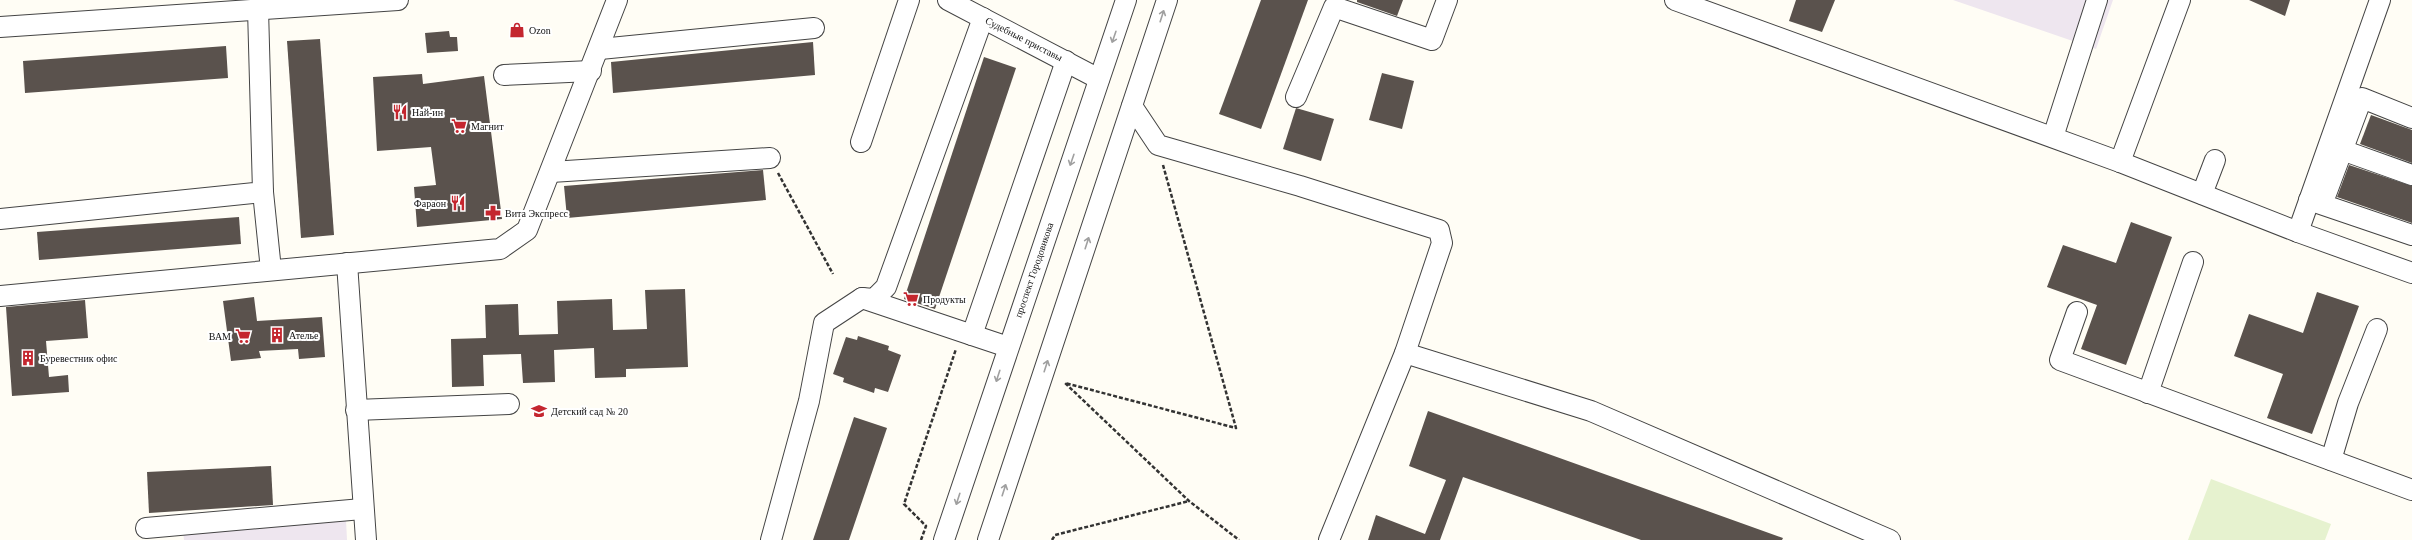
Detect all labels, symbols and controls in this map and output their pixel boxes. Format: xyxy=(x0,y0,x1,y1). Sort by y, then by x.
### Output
one-way arrow xyxy=(1159,10,1166,23)
street label: Судебные приставы xyxy=(984,15,1065,63)
shop icon: Ozon xyxy=(508,21,526,39)
place label: Ozon xyxy=(529,25,551,36)
one-way arrow xyxy=(1109,31,1117,43)
restaurant icon: Най-ин xyxy=(391,103,409,121)
place label: Най-ин xyxy=(412,107,444,118)
supermarket icon: Магнит xyxy=(450,117,468,135)
place label: Магнит xyxy=(471,121,504,132)
one-way arrow xyxy=(1067,154,1075,166)
restaurant icon: Фараон xyxy=(449,194,467,212)
place label: Фараон xyxy=(414,198,447,209)
pharmacy icon: Вита Экспресс xyxy=(484,204,502,222)
place label: Вита Экспресс xyxy=(505,208,569,219)
street label: проспект Городовикова xyxy=(1013,221,1056,319)
one-way arrow xyxy=(1083,237,1091,249)
supermarket icon: Продукты xyxy=(902,290,920,308)
place label: Продукты xyxy=(923,294,966,305)
building icon: Ателье xyxy=(268,326,286,344)
supermarket icon: ВАМ xyxy=(234,327,252,345)
place label: Ателье xyxy=(289,330,319,341)
place label: ВАМ xyxy=(209,331,231,342)
building icon: Буревестник офис xyxy=(19,349,37,367)
place label: Буревестник офис xyxy=(40,353,118,364)
one-way arrow xyxy=(1042,361,1050,373)
one-way arrow xyxy=(994,370,1002,382)
school or university icon: Детский сад № 20 xyxy=(530,402,548,420)
place label: Детский сад № 20 xyxy=(551,406,628,417)
one-way arrow xyxy=(1001,484,1009,496)
one-way arrow xyxy=(953,493,961,505)

